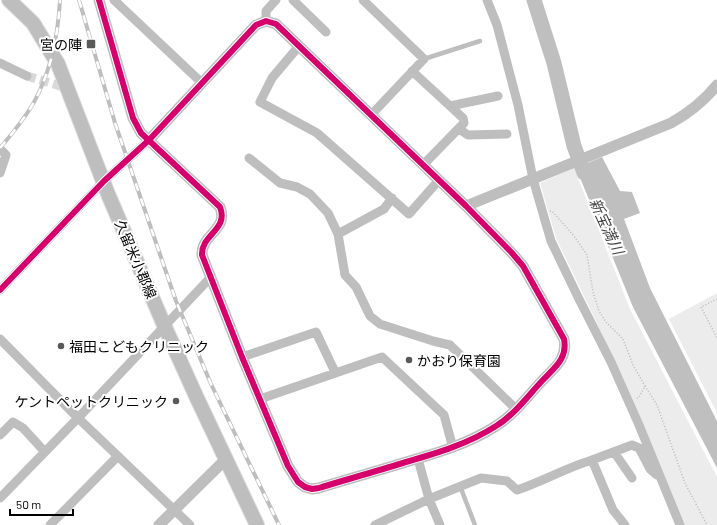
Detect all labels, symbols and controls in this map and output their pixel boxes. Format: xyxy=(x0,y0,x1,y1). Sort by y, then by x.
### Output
place label: 宮の陣 xyxy=(40,36,82,53)
marker: 宮の陣 xyxy=(85,38,97,50)
water label: 新宝満川 xyxy=(586,195,629,259)
street label: 久留米小郡線 xyxy=(112,217,160,301)
place label: 福田こどもクリニック xyxy=(69,338,209,355)
marker: 福田こどもクリニック xyxy=(56,341,66,351)
place label: かおり保育園 xyxy=(417,352,501,369)
marker: かおり保育園 xyxy=(404,355,414,365)
place label: ケントペットクリニック xyxy=(14,393,168,410)
marker: ケントペットクリニック xyxy=(171,396,181,406)
scale bar xyxy=(10,491,73,517)
text: 50 m xyxy=(16,497,41,511)

